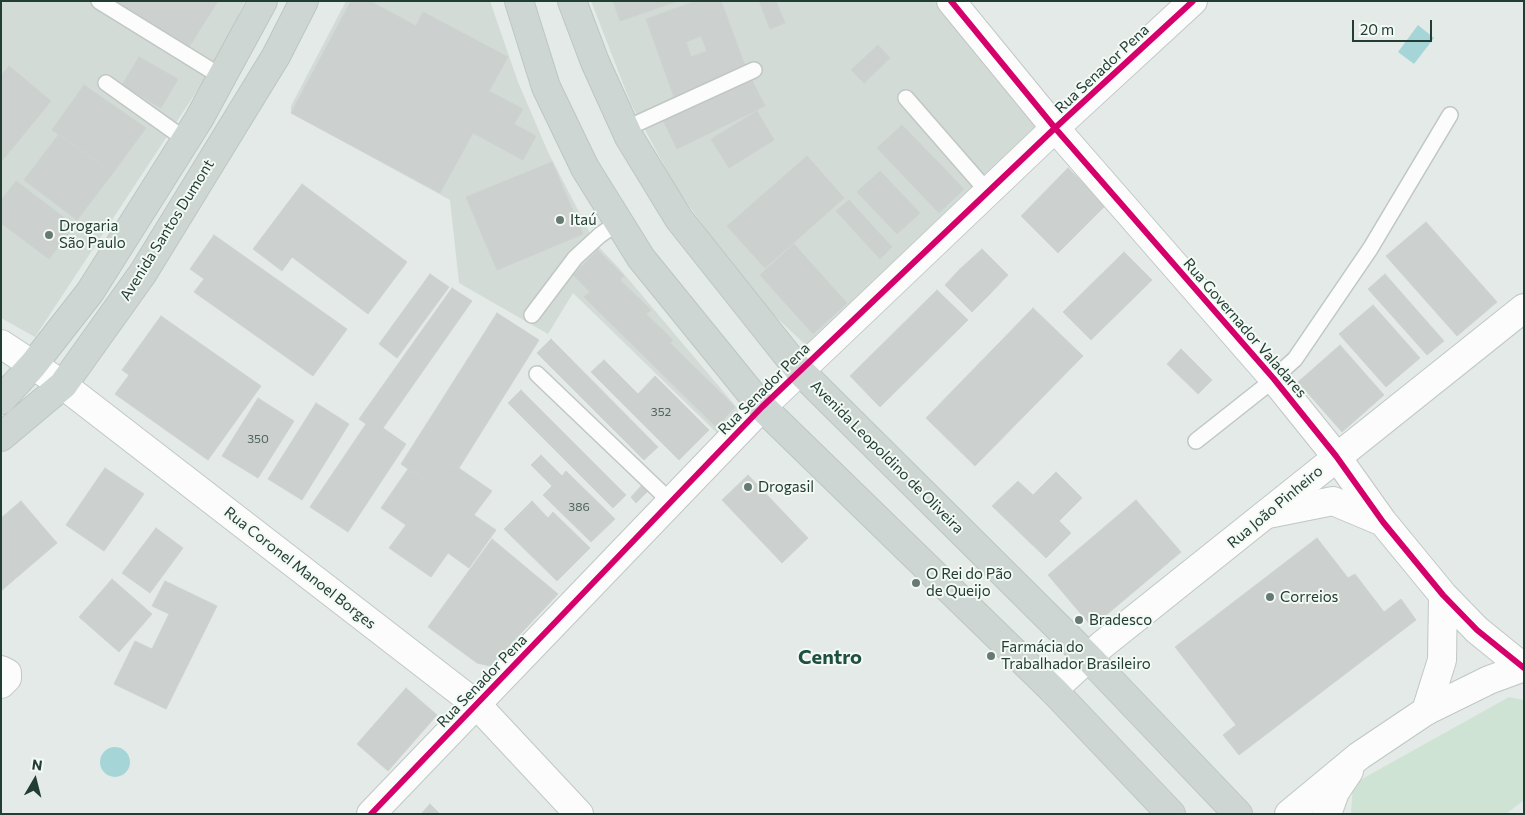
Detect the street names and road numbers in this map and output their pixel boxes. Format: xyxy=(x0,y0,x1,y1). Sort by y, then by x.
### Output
street label: Rua Senador Pena xyxy=(1051,21,1153,117)
street label: Avenida Santos Dumont xyxy=(116,156,218,304)
street label: Rua Governador Valadares xyxy=(1179,255,1311,401)
street label: Rua Senador Pena xyxy=(714,339,814,439)
street label: Avenida Leopoldino de Oliveira xyxy=(807,377,967,537)
street label: Rua João Pinheiro xyxy=(1224,462,1326,552)
street label: Rua Coronel Manoel Borges xyxy=(220,503,380,633)
street label: Rua Senador Pena xyxy=(433,631,531,731)

